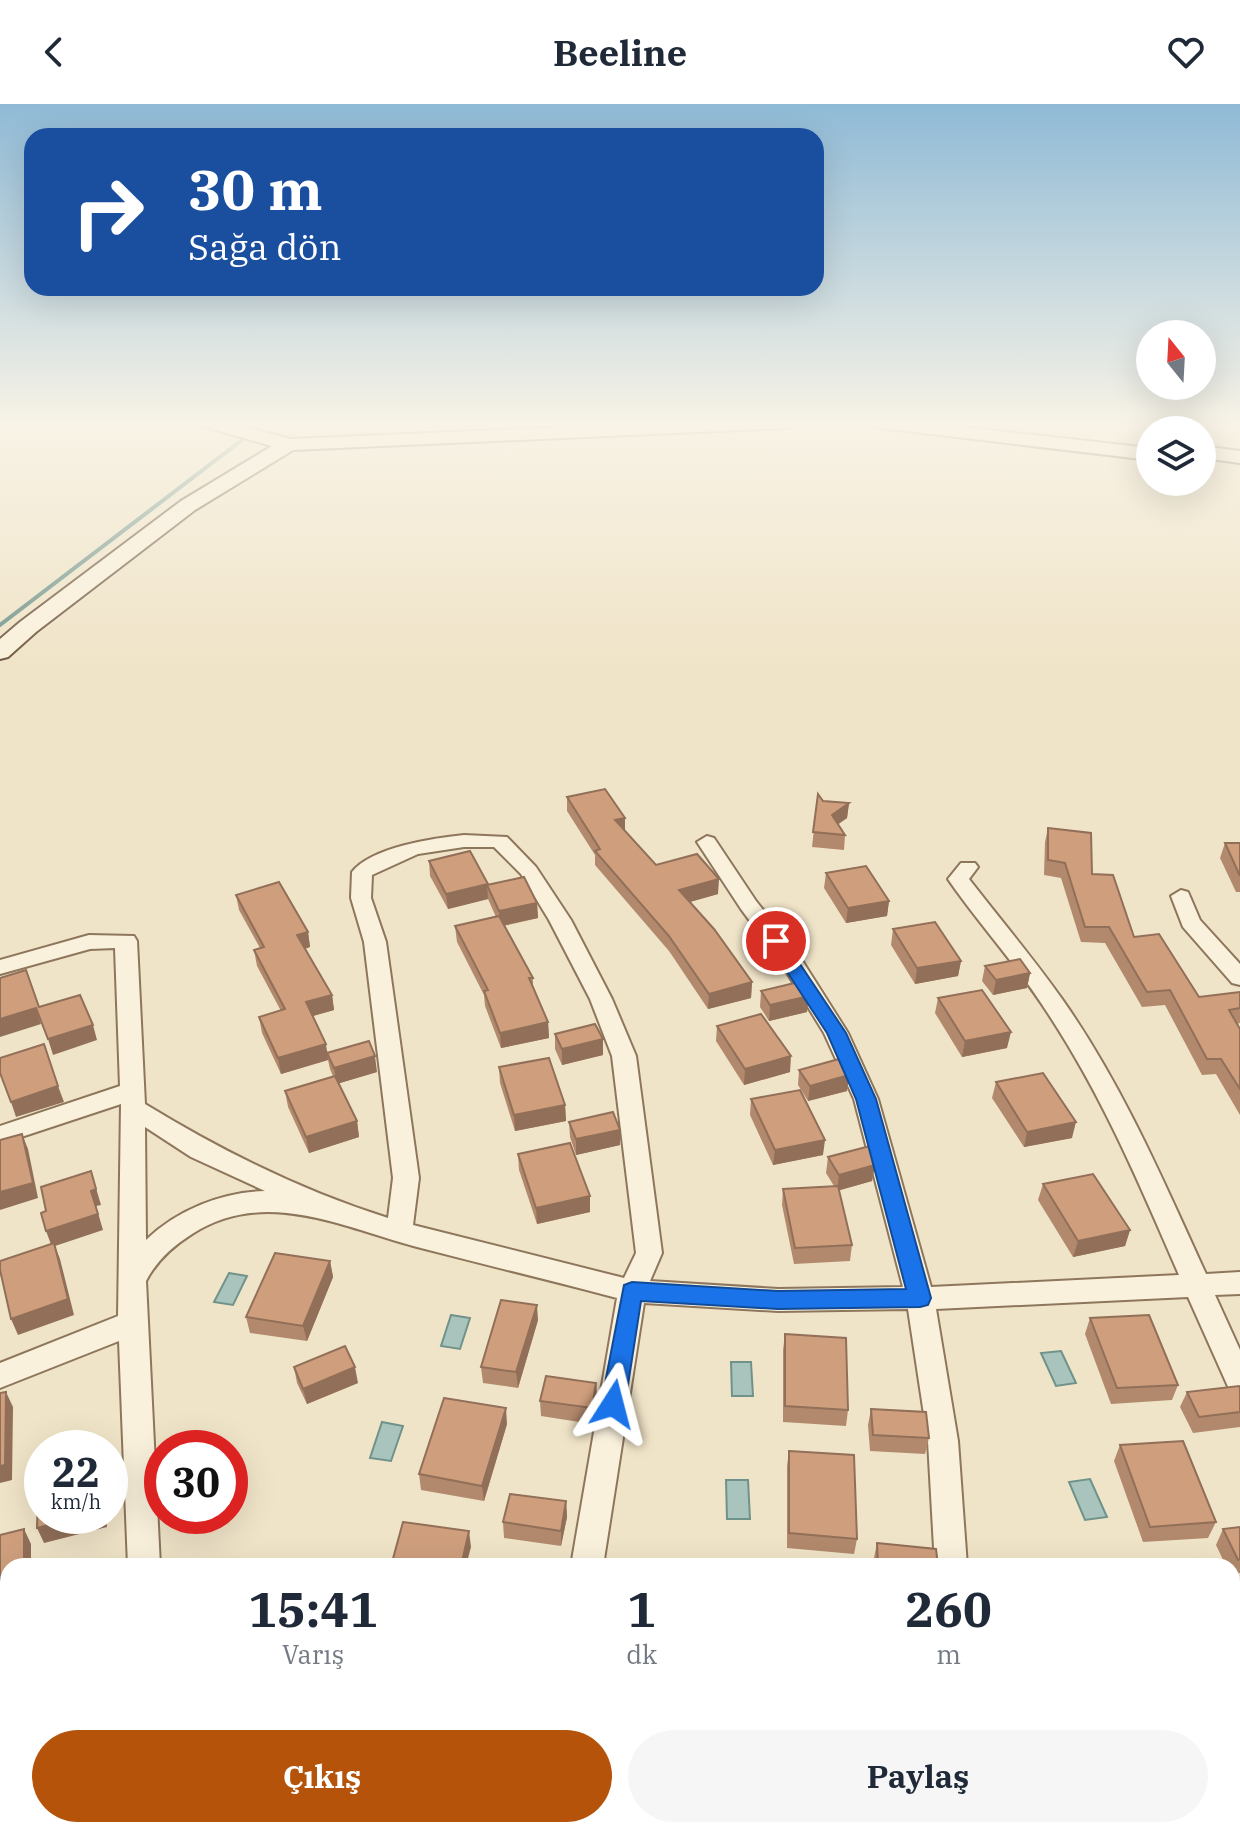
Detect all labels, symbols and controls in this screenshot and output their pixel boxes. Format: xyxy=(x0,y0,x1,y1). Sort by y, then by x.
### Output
text: Beeline xyxy=(553,29,687,76)
icon: back xyxy=(32,30,76,74)
icon: heart xyxy=(1164,30,1208,74)
text: 30 m xyxy=(188,153,323,225)
icon: right xyxy=(56,160,160,264)
text: Sağa dön xyxy=(188,223,341,270)
north arrow xyxy=(1136,320,1216,400)
map controls xyxy=(1136,320,1216,496)
button: layers xyxy=(1136,416,1216,496)
pin xyxy=(742,907,810,975)
icon: arrive xyxy=(754,919,798,963)
position arrow xyxy=(571,1362,655,1446)
speed limit sign: 30 xyxy=(144,1430,248,1534)
text: 22 xyxy=(52,1446,100,1498)
text: km/h xyxy=(51,1488,101,1515)
text: 15:41 xyxy=(248,1578,378,1640)
text: 1 xyxy=(627,1578,656,1640)
text: 260 xyxy=(905,1578,992,1640)
text: Varış xyxy=(282,1637,344,1671)
text: dk xyxy=(626,1637,657,1671)
text: m xyxy=(936,1637,961,1671)
button: Çıkış xyxy=(32,1730,612,1822)
button: Paylaş xyxy=(628,1730,1208,1822)

